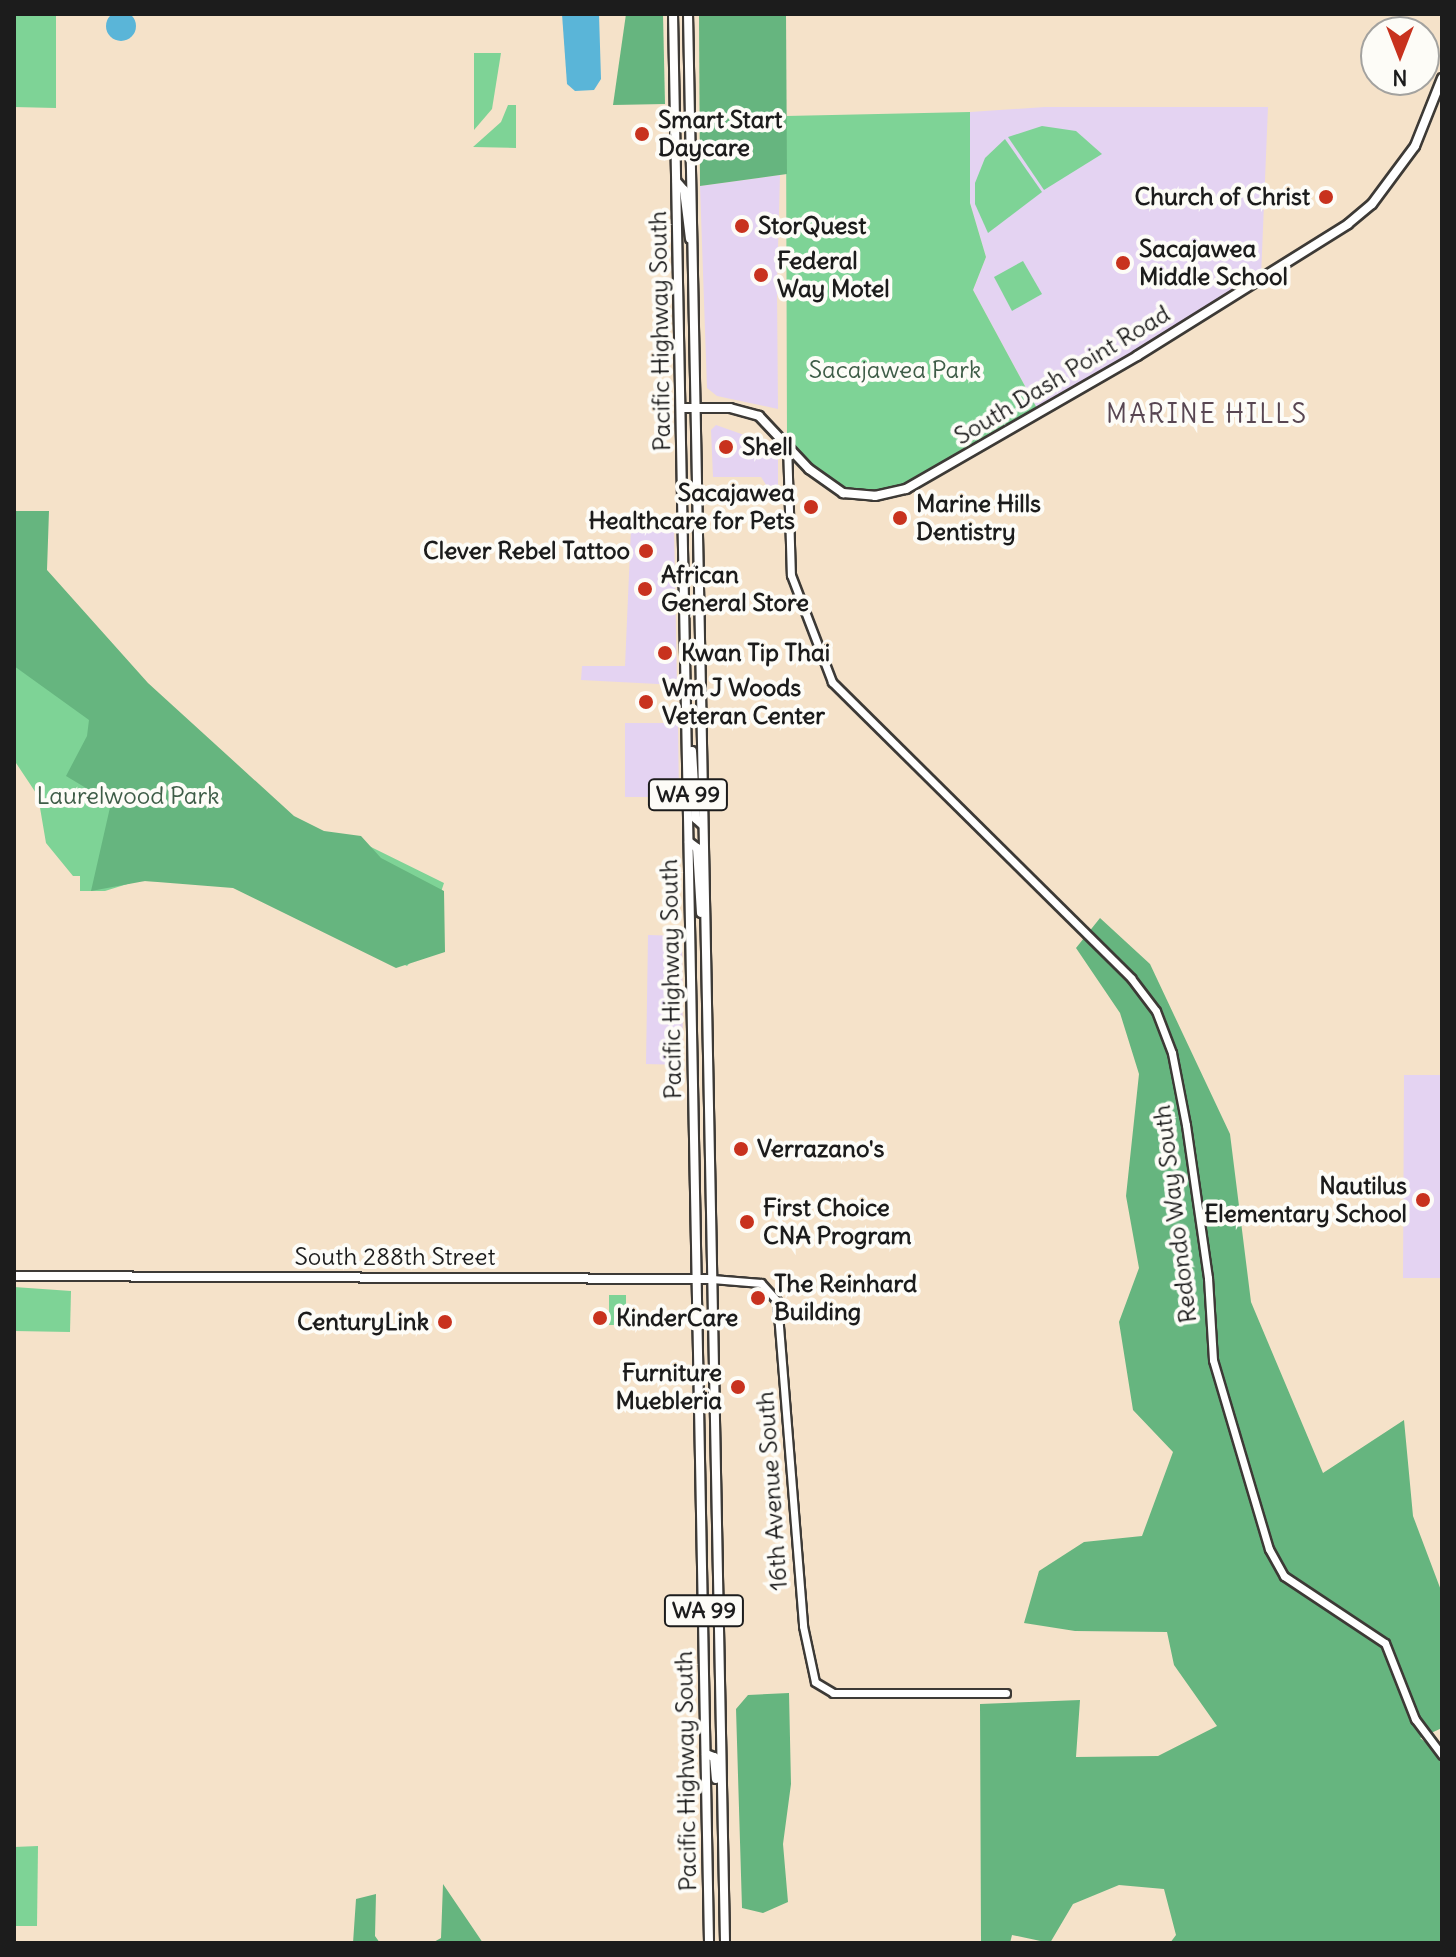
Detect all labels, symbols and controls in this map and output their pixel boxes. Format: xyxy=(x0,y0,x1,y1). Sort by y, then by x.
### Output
north arrow xyxy=(1360,16,1440,96)
text: N xyxy=(1392,64,1408,92)
place label: Smart Start Daycare xyxy=(658,106,782,162)
marker: Smart Start Daycare xyxy=(633,125,651,143)
place label: Church of Christ xyxy=(1134,183,1310,211)
marker: Church of Christ xyxy=(1317,188,1335,206)
street label: Pacific Highway South xyxy=(644,211,676,451)
place label: StorQuest xyxy=(758,212,866,240)
marker: StorQuest xyxy=(733,217,751,235)
place label: Sacajawea Middle School xyxy=(1139,235,1288,291)
place label: Federal Way Motel xyxy=(777,247,890,303)
marker: Sacajawea Middle School xyxy=(1114,254,1132,272)
marker: Federal Way Motel xyxy=(752,266,770,284)
street label: South Dash Point Road xyxy=(949,299,1175,451)
park label: Sacajawea Park xyxy=(809,356,981,384)
district label: MARINE HILLS xyxy=(1106,398,1308,430)
place label: Shell xyxy=(742,433,793,461)
marker: Shell xyxy=(717,438,735,456)
place label: Sacajawea Healthcare for Pets xyxy=(589,479,795,535)
place label: Marine Hills Dentistry xyxy=(916,490,1041,546)
marker: Sacajawea Healthcare for Pets xyxy=(802,498,820,516)
marker: Marine Hills Dentistry xyxy=(891,509,909,527)
place label: Clever Rebel Tattoo xyxy=(423,537,630,565)
marker: Clever Rebel Tattoo xyxy=(637,542,655,560)
place label: African General Store xyxy=(661,561,809,617)
marker: African General Store xyxy=(636,580,654,598)
place label: Kwan Tip Thai xyxy=(681,639,830,667)
marker: Kwan Tip Thai xyxy=(656,644,674,662)
place label: Wm J Woods Veteran Center xyxy=(662,674,825,730)
marker: Wm J Woods Veteran Center xyxy=(637,693,655,711)
road number: WA 99 xyxy=(646,777,730,813)
park label: Laurelwood Park xyxy=(36,782,220,810)
street label: Pacific Highway South xyxy=(655,859,687,1099)
street label: Redondo Way South xyxy=(1147,1103,1203,1325)
place label: Verrazano's xyxy=(757,1135,885,1163)
marker: Verrazano's xyxy=(732,1140,750,1158)
place label: Nautilus Elementary School xyxy=(1204,1172,1407,1228)
marker: Nautilus Elementary School xyxy=(1414,1191,1432,1209)
place label: First Choice CNA Program xyxy=(763,1194,912,1250)
marker: First Choice CNA Program xyxy=(738,1213,756,1231)
street label: South 288th Street xyxy=(295,1243,495,1271)
place label: The Reinhard Building xyxy=(774,1270,917,1326)
marker: The Reinhard Building xyxy=(749,1289,767,1307)
place label: KinderCare xyxy=(616,1304,738,1332)
place label: CenturyLink xyxy=(297,1308,429,1336)
marker: KinderCare xyxy=(591,1309,609,1327)
marker: CenturyLink xyxy=(436,1313,454,1331)
place label: Furniture Muebleria xyxy=(615,1359,722,1415)
marker: Furniture Muebleria xyxy=(729,1378,747,1396)
street label: 16th Avenue South xyxy=(751,1390,793,1592)
road number: WA 99 xyxy=(662,1593,746,1629)
street label: Pacific Highway South xyxy=(670,1651,702,1891)

